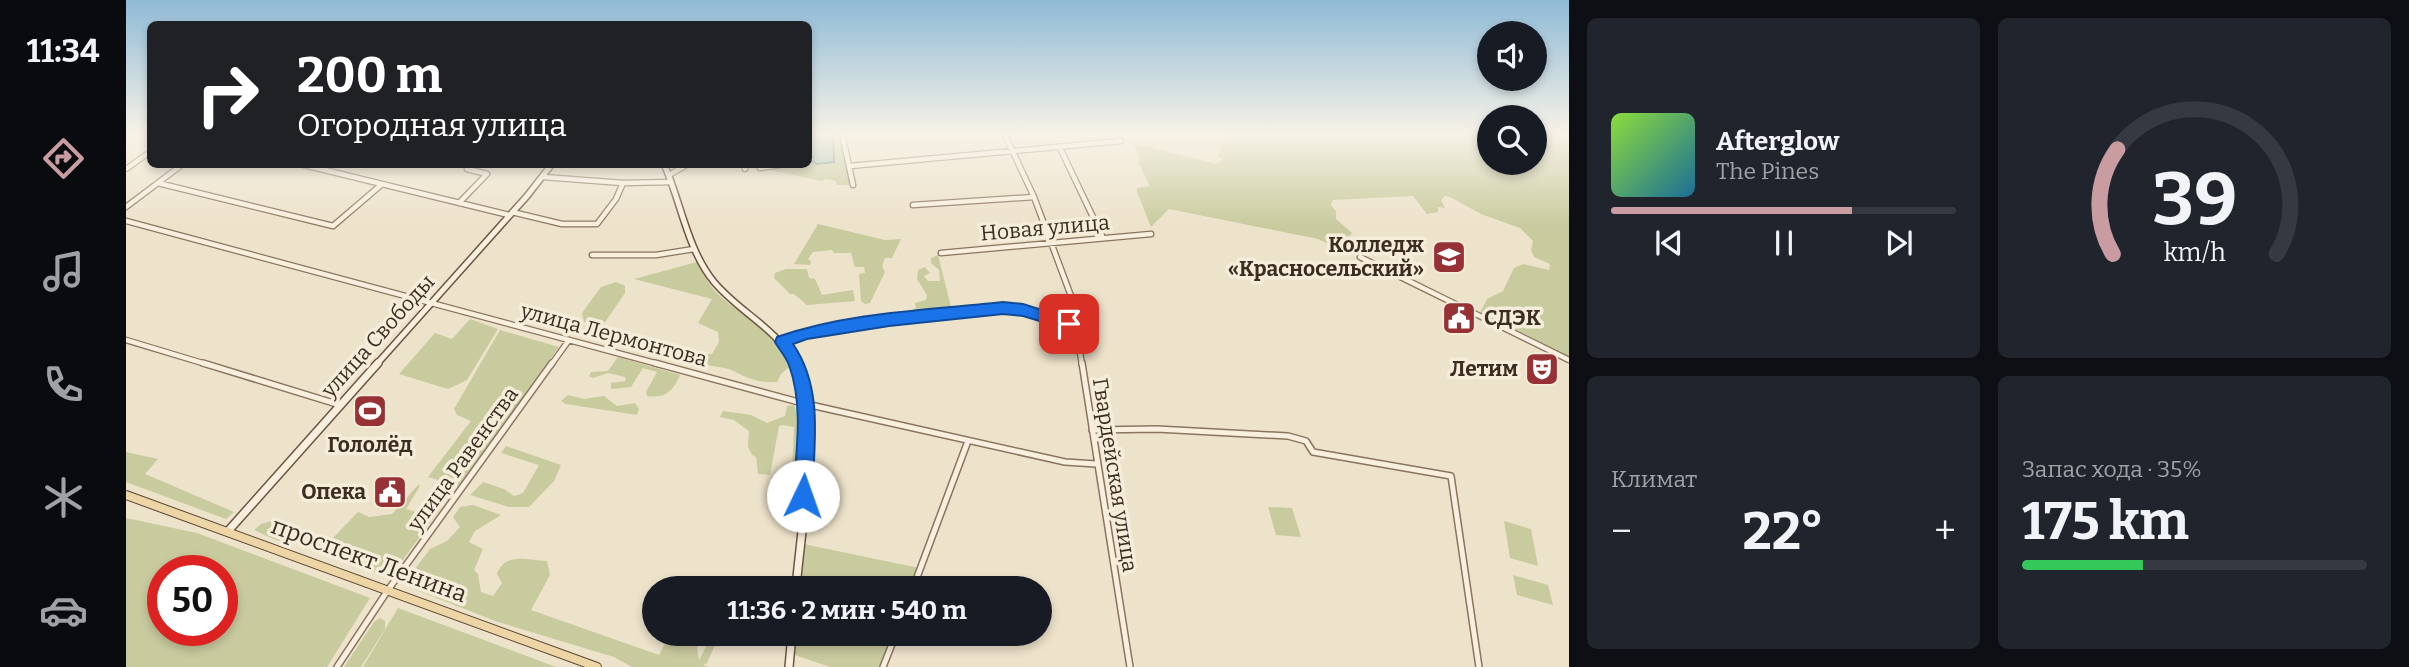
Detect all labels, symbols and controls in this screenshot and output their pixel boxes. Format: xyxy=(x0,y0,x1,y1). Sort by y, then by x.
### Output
map controls xyxy=(1477,21,1547,175)
button: sound xyxy=(1477,21,1547,91)
text: 11:34 xyxy=(26,32,100,70)
text: 200 m xyxy=(297,46,442,105)
icon: right xyxy=(182,49,273,140)
button: search xyxy=(1477,105,1547,175)
text: Огородная улица xyxy=(297,106,567,144)
text: Afterglow xyxy=(1716,126,1839,157)
icon: directions xyxy=(39,134,88,183)
text: 39 xyxy=(2152,156,2237,243)
text: The Pines xyxy=(1716,157,1819,185)
street label: Новая улица xyxy=(979,209,1111,247)
icon: previous xyxy=(1650,224,1688,262)
icon: pause xyxy=(1765,224,1803,262)
icon: next xyxy=(1880,224,1918,262)
place label: Колледж «Красносельский» xyxy=(1228,232,1425,282)
school or university icon: Колледж «Красносельский» xyxy=(1430,238,1468,276)
text: km/h xyxy=(2164,238,2226,268)
icon: music xyxy=(39,247,88,296)
street label: улица Свободы xyxy=(315,269,440,404)
pin xyxy=(1039,294,1099,354)
street label: улица Лермонтова xyxy=(517,297,711,373)
public building icon: СДЭК xyxy=(1440,299,1478,337)
icon: arrive xyxy=(1050,305,1088,343)
place label: СДЭК xyxy=(1484,305,1541,331)
theatre icon: Летим xyxy=(1523,350,1561,388)
place label: Летим xyxy=(1450,356,1518,382)
icon: phone xyxy=(39,360,88,409)
street label: Гвардейская улица xyxy=(1087,376,1143,574)
street label: улица Равенства xyxy=(402,382,524,537)
sports icon: Гололёд xyxy=(351,392,389,430)
place label: Гололёд xyxy=(327,432,413,458)
text: Запас хода · 35% xyxy=(2022,455,2202,483)
position arrow xyxy=(766,459,840,533)
text: Климат xyxy=(1611,465,1697,493)
icon: climate xyxy=(39,473,88,522)
public building icon: Опека xyxy=(371,473,409,511)
place label: Опека xyxy=(301,479,366,505)
text: 175 km xyxy=(2022,490,2189,553)
text: 22° xyxy=(1742,500,1824,563)
text: − xyxy=(1611,508,1632,554)
text: + xyxy=(1934,508,1956,554)
street label: проспект Ленина xyxy=(267,512,471,608)
speed limit sign: 50 xyxy=(147,555,238,646)
icon: car xyxy=(39,586,88,635)
text: 11:36 · 2 мин · 540 m xyxy=(727,595,967,626)

